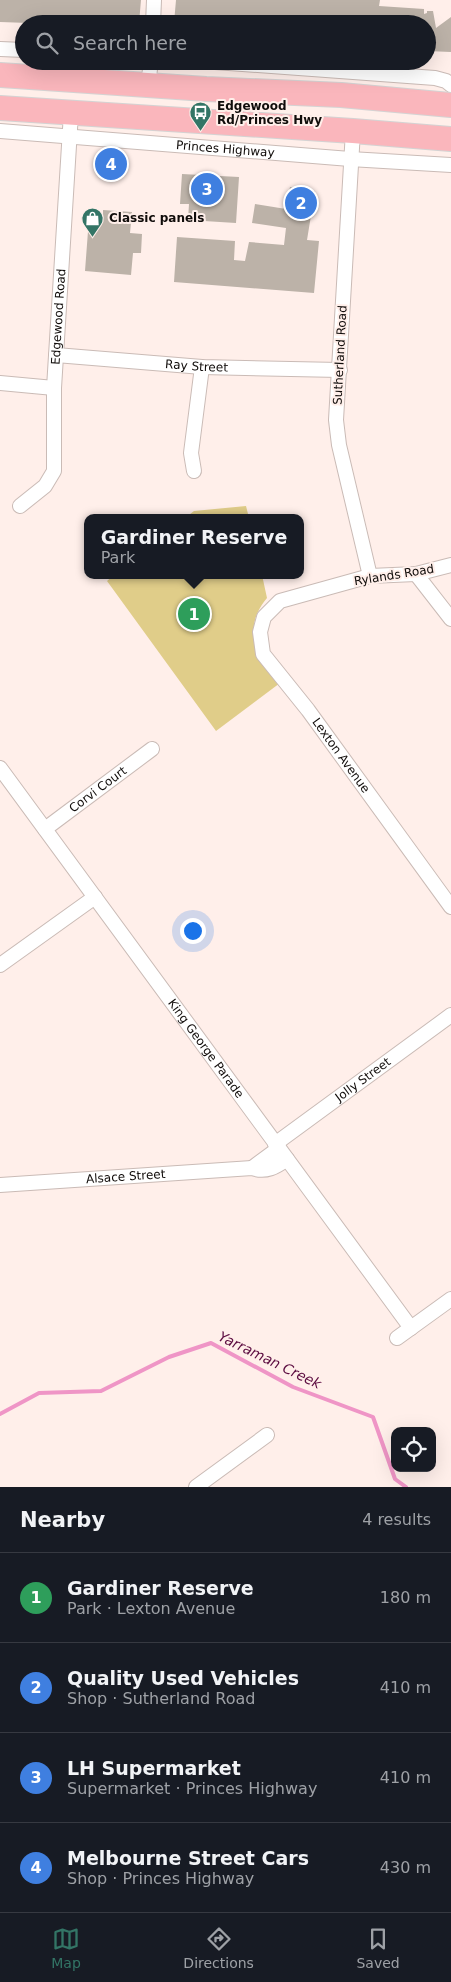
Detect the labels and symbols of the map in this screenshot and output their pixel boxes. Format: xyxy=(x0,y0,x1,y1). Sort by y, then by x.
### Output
place label: Edgewood Rd/Princes Hwy xyxy=(217,99,322,127)
bus stop icon: Edgewood Rd/Princes Hwy xyxy=(189,101,213,132)
street label: Princes Highway xyxy=(175,138,275,160)
pin: 4 xyxy=(95,145,127,183)
pin: 3 xyxy=(191,170,223,208)
pin: 2 xyxy=(285,184,317,222)
shop icon: Classic panels xyxy=(81,206,105,237)
place label: Classic panels xyxy=(109,211,204,225)
street label: Edgewood Road xyxy=(48,268,68,365)
street label: Sutherland Road xyxy=(330,305,350,405)
street label: Ray Street xyxy=(165,357,228,375)
street label: Rylands Road xyxy=(353,562,435,588)
pin: 1 xyxy=(178,595,210,633)
street label: Lexton Avenue xyxy=(309,715,373,796)
street label: Corvi Court xyxy=(66,763,129,815)
your location xyxy=(180,918,206,944)
street label: King George Parade xyxy=(165,996,247,1101)
street label: Jolly Street xyxy=(332,1055,394,1105)
street label: Alsace Street xyxy=(86,1167,166,1186)
water label: Yarraman Creek xyxy=(216,1328,325,1392)

